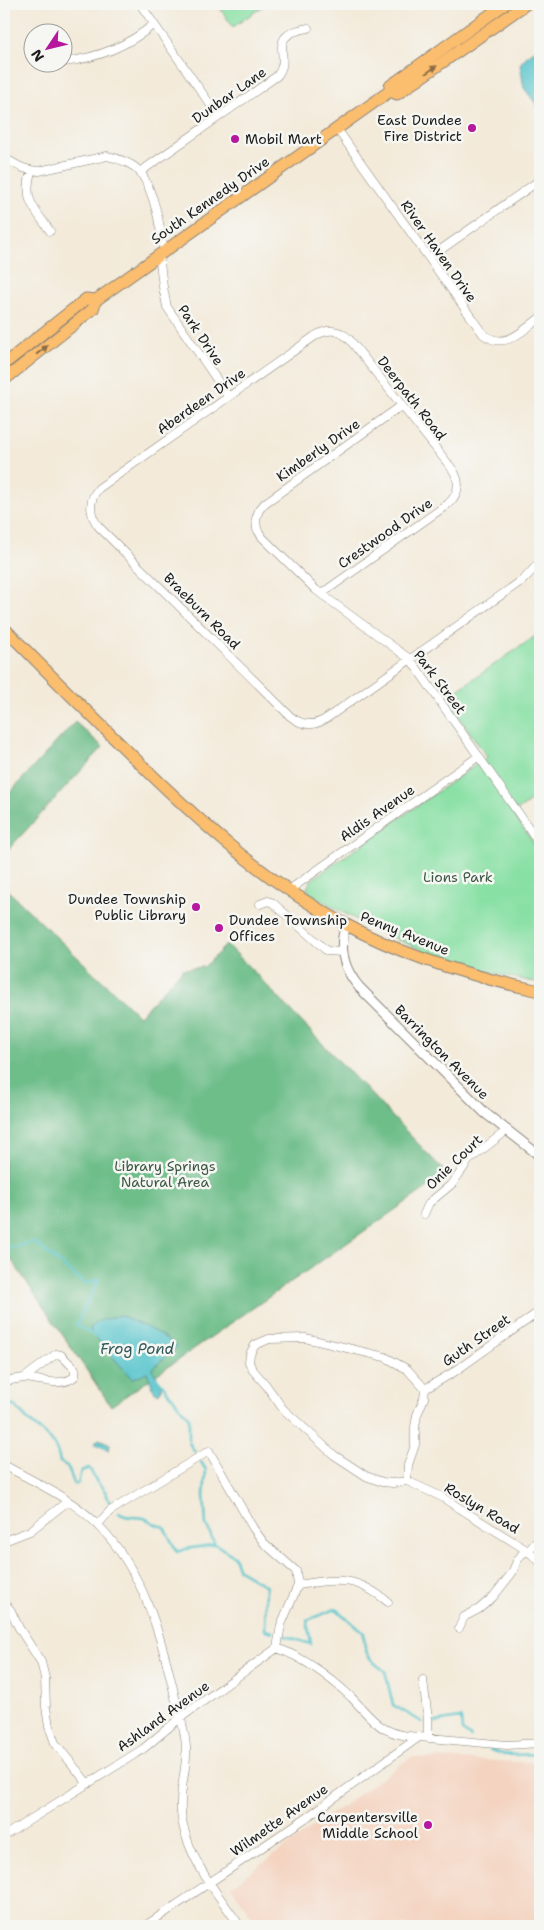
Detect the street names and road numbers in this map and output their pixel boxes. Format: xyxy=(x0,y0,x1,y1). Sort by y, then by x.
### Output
street label: Dunbar Lane xyxy=(188,63,270,127)
street label: South Kennedy Drive xyxy=(147,152,273,248)
street label: River Haven Drive xyxy=(397,196,481,306)
street label: Park Drive xyxy=(174,301,228,369)
street label: Deerpath Road xyxy=(374,352,451,444)
street label: Aberdeen Drive xyxy=(153,364,249,438)
street label: Kimberly Drive xyxy=(273,415,363,485)
street label: Crestwood Drive xyxy=(334,494,436,572)
street label: Braeburn Road xyxy=(160,569,244,653)
street label: Park Street xyxy=(410,646,470,718)
street label: Aldis Avenue xyxy=(336,780,418,846)
street label: Penny Avenue xyxy=(358,907,452,959)
street label: Barrington Avenue xyxy=(391,1001,493,1103)
street label: Onie Court xyxy=(422,1131,486,1193)
street label: Guth Street xyxy=(438,1310,514,1370)
street label: Roslyn Road xyxy=(441,1478,523,1538)
street label: Ashland Avenue xyxy=(113,1676,213,1756)
street label: Wilmette Avenue xyxy=(227,1780,331,1860)

